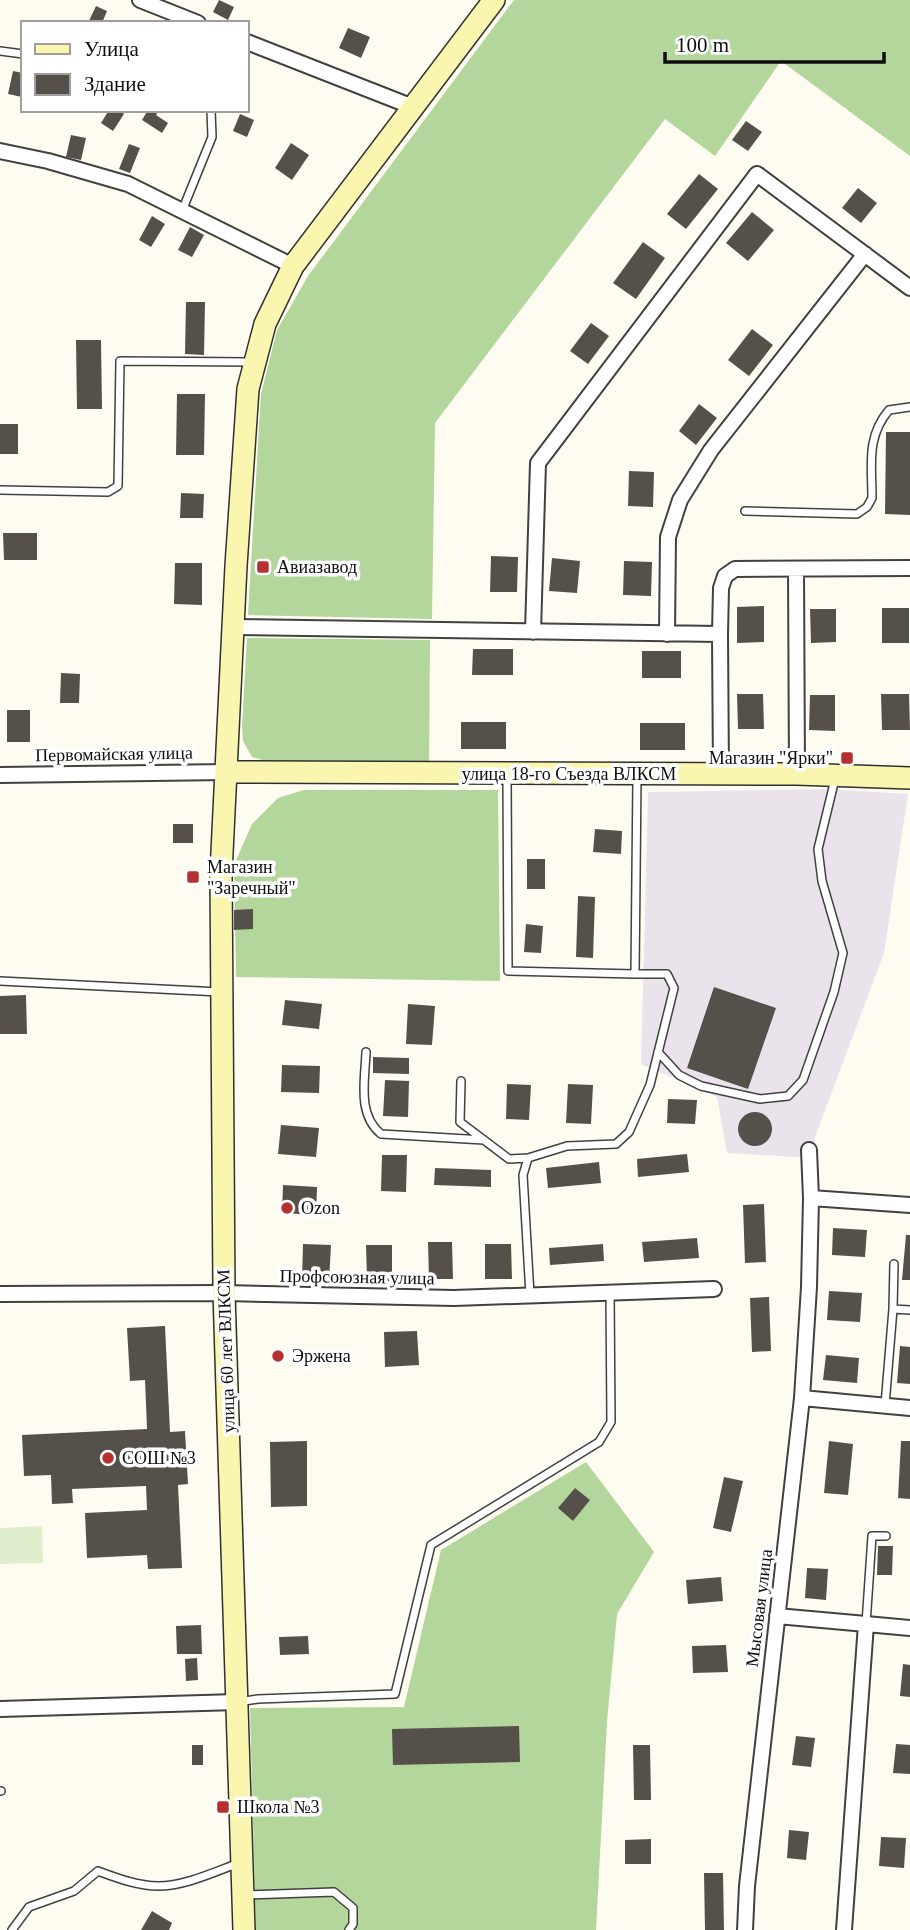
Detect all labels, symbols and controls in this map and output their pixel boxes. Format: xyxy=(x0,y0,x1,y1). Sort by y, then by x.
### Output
legend xyxy=(21,21,248,112)
scale bar xyxy=(665,21,884,65)
text: 100 m xyxy=(676,33,729,57)
text: Улица xyxy=(84,37,139,61)
text: Здание xyxy=(84,72,146,96)
place label: Авиазавод xyxy=(277,557,357,577)
marker: Авиазавод xyxy=(255,559,271,575)
street label: Первомайская улица xyxy=(35,743,193,765)
place label: Магазин "Ярки" xyxy=(709,748,833,768)
marker: Магазин "Ярки" xyxy=(839,750,855,766)
street label: улица 18-го Съезда ВЛКСМ xyxy=(462,764,676,784)
place label: Магазин "Заречный" xyxy=(207,857,296,898)
marker: Магазин "Заречный" xyxy=(185,869,201,885)
place label: Ozon xyxy=(301,1198,340,1218)
marker: Ozon xyxy=(279,1200,295,1216)
street label: Профсоюзная улица xyxy=(279,1266,435,1288)
street label: улица 60 лет ВЛКСМ xyxy=(213,1269,239,1433)
place label: Эржена xyxy=(292,1346,351,1366)
marker: Эржена xyxy=(270,1348,286,1364)
place label: СОШ №3 xyxy=(122,1448,196,1468)
marker: СОШ №3 xyxy=(100,1450,116,1466)
street label: Мысовая улица xyxy=(742,1548,776,1668)
place label: Школа №3 xyxy=(237,1797,319,1817)
marker: Школа №3 xyxy=(215,1799,231,1815)

